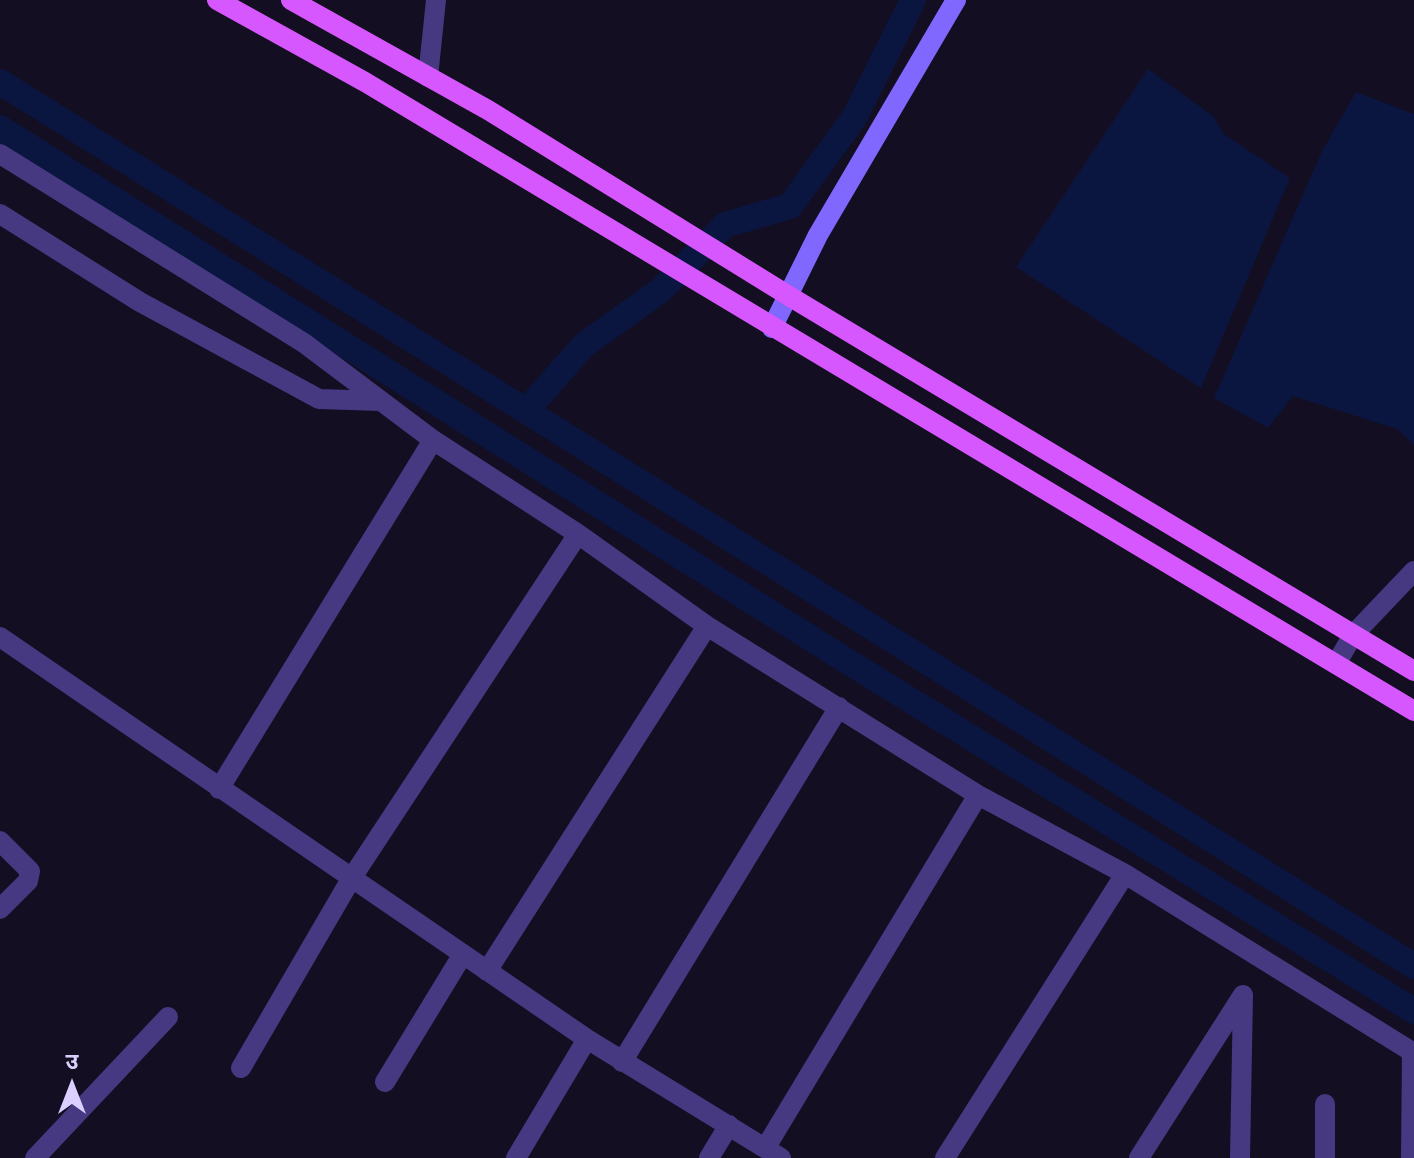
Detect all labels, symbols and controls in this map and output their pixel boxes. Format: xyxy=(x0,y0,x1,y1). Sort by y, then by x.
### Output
north arrow xyxy=(32,1046,112,1126)
text: उ xyxy=(66,1047,78,1077)

